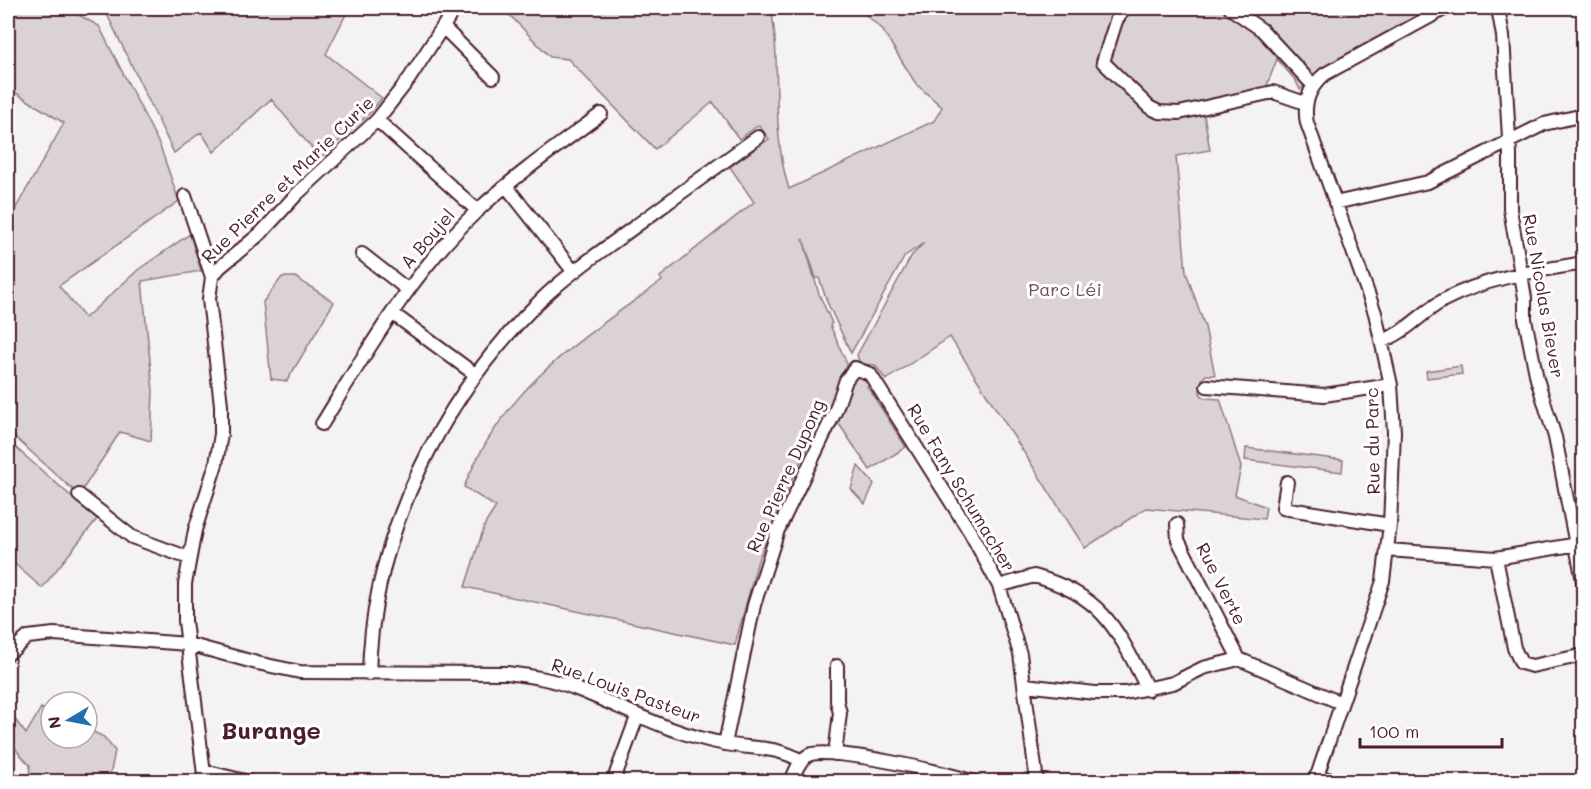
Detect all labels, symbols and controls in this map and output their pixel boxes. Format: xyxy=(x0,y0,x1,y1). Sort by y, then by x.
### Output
street label: Rue Pierre et Marie Curie xyxy=(196,90,379,268)
street label: A Boujel xyxy=(395,203,460,273)
street label: Rue Nicolas Biever xyxy=(1518,212,1570,380)
park label: Parc Léi xyxy=(1028,277,1102,301)
street label: Rue du Parc xyxy=(1359,387,1385,495)
street label: Rue Pierre Dupong xyxy=(741,395,830,556)
street label: Rue Fany Schumacher xyxy=(902,399,1022,576)
street label: Rue Verte xyxy=(1191,538,1253,629)
street label: Rue Louis Pasteur xyxy=(548,652,704,728)
north arrow xyxy=(39,690,99,750)
scale bar xyxy=(1360,711,1502,749)
district label: Burange xyxy=(221,714,321,745)
text: N xyxy=(42,715,65,731)
text: 100 m xyxy=(1369,719,1419,743)

